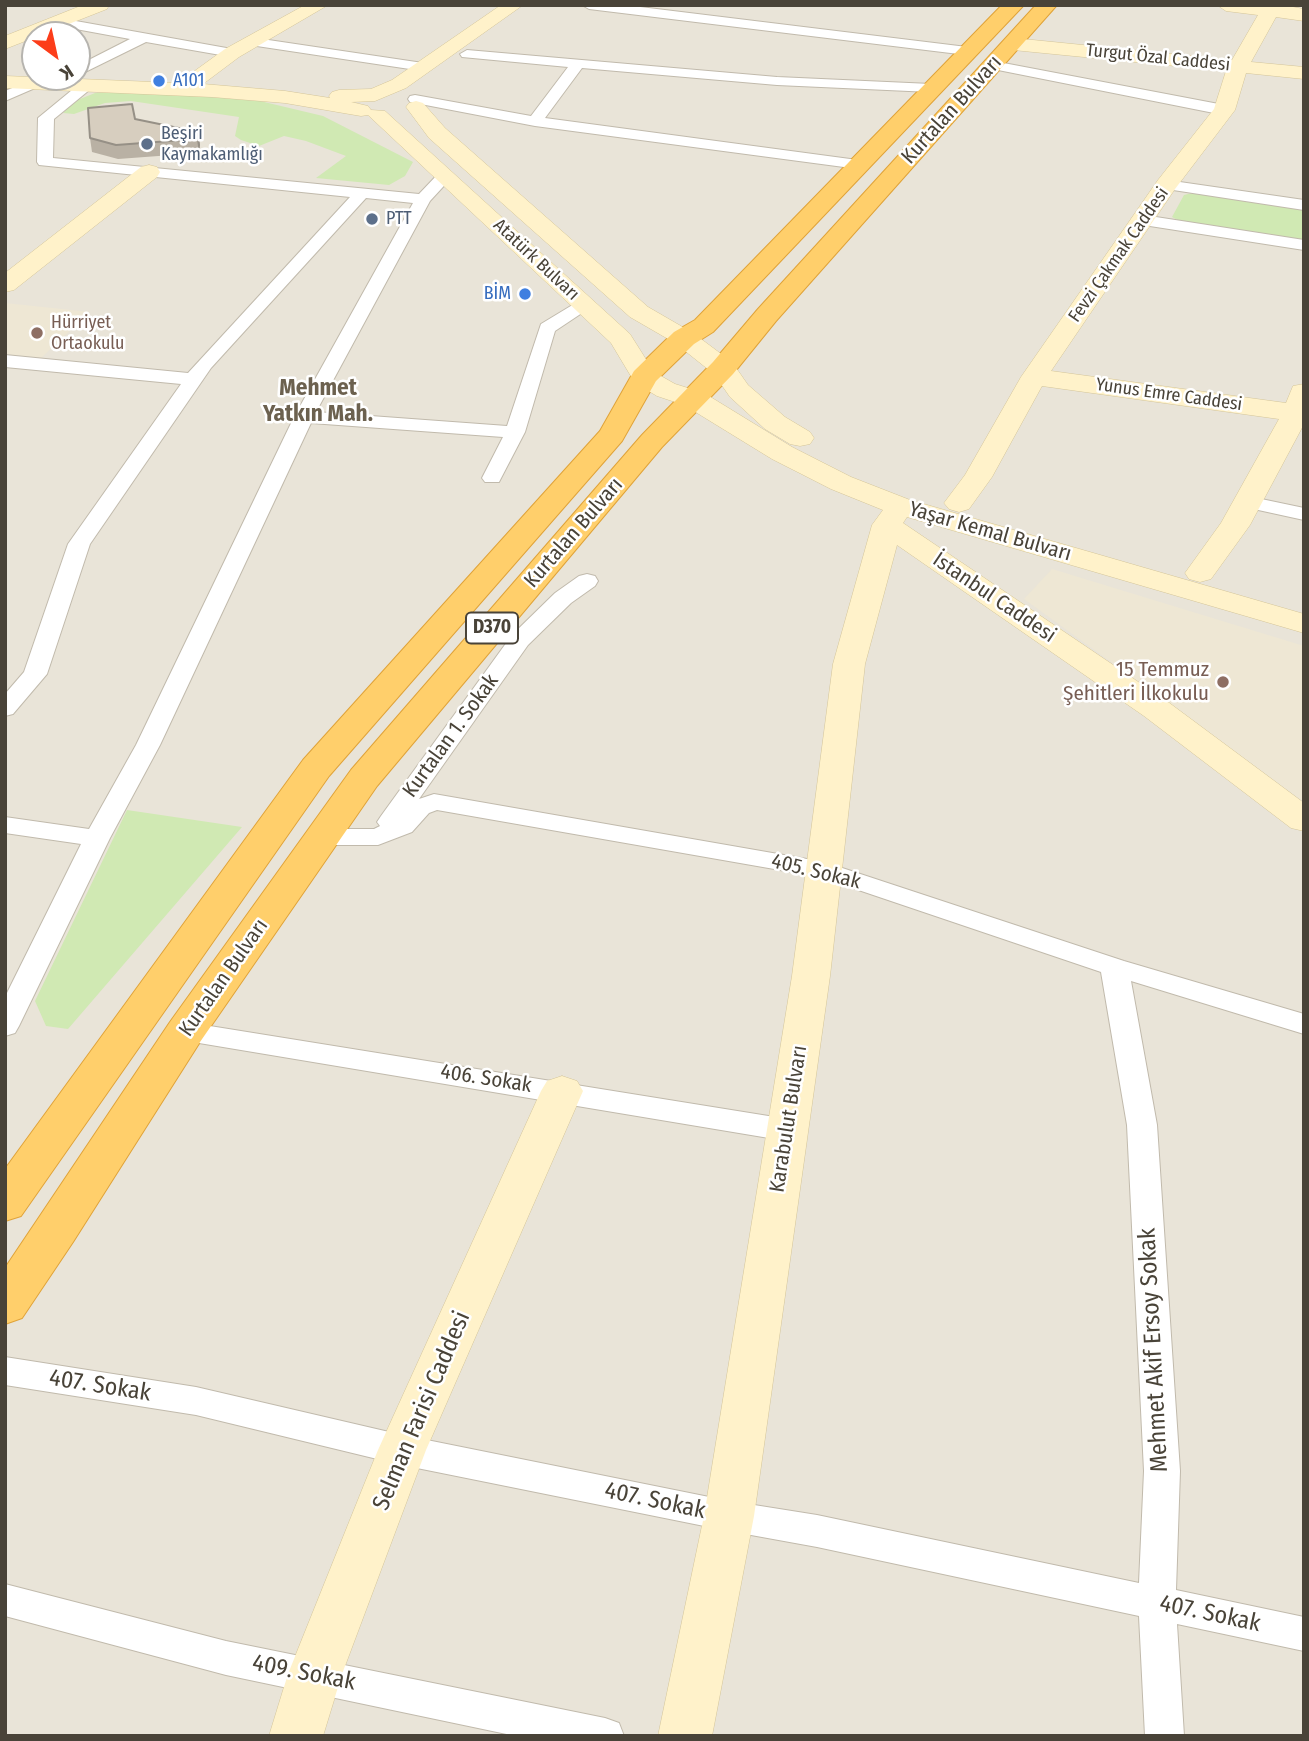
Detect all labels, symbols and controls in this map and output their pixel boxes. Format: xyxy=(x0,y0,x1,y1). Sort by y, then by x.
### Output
north arrow xyxy=(21,21,91,91)
street label: Turgut Özal Caddesi xyxy=(1085,40,1231,76)
street label: Kurtalan Bulvarı xyxy=(897,50,1007,170)
text: K xyxy=(56,60,78,85)
place label: A101 xyxy=(173,70,205,92)
marker: A101 xyxy=(151,73,167,89)
place label: Beşiri Kaymakamlığı xyxy=(161,123,263,166)
marker: Beşiri Kaymakamlığı xyxy=(139,136,155,152)
street label: Fevzi Çakmak Caddesi xyxy=(1064,183,1174,327)
place label: PTT xyxy=(386,208,412,230)
marker: PTT xyxy=(364,211,380,227)
street label: Atatürk Bulvarı xyxy=(489,215,583,305)
place label: BİM xyxy=(484,283,511,305)
marker: BİM xyxy=(517,286,533,302)
place label: Hürriyet Ortaokulu xyxy=(51,312,124,354)
marker: Hürriyet Ortaokulu xyxy=(29,325,45,341)
street label: Yunus Emre Caddesi xyxy=(1094,374,1244,416)
district label: Mehmet Yatkın Mah. xyxy=(263,375,373,429)
street label: Kurtalan Bulvarı xyxy=(519,473,629,593)
street label: Yaşar Kemal Bulvarı xyxy=(906,497,1074,567)
street label: İstanbul Caddesi xyxy=(928,548,1060,648)
road number: D370 xyxy=(466,612,518,643)
place label: 15 Temmuz Şehitleri İlkokulu xyxy=(1063,657,1209,707)
street label: Kurtalan 1. Sokak xyxy=(398,669,504,803)
marker: 15 Temmuz Şehitleri İlkokulu xyxy=(1215,674,1231,690)
street label: 405. Sokak xyxy=(769,849,863,895)
street label: Kurtalan Bulvarı xyxy=(174,914,274,1042)
street label: Karabulut Bulvarı xyxy=(765,1044,813,1194)
street label: 406. Sokak xyxy=(439,1059,533,1099)
street label: Mehmet Akif Ersoy Sokak xyxy=(1133,1227,1175,1473)
street label: Selman Farisi Caddesi xyxy=(367,1307,477,1515)
street label: 407. Sokak xyxy=(47,1364,153,1408)
street label: 407. Sokak xyxy=(602,1476,708,1526)
street label: 407. Sokak xyxy=(1157,1589,1263,1639)
street label: 409. Sokak xyxy=(250,1649,358,1697)

